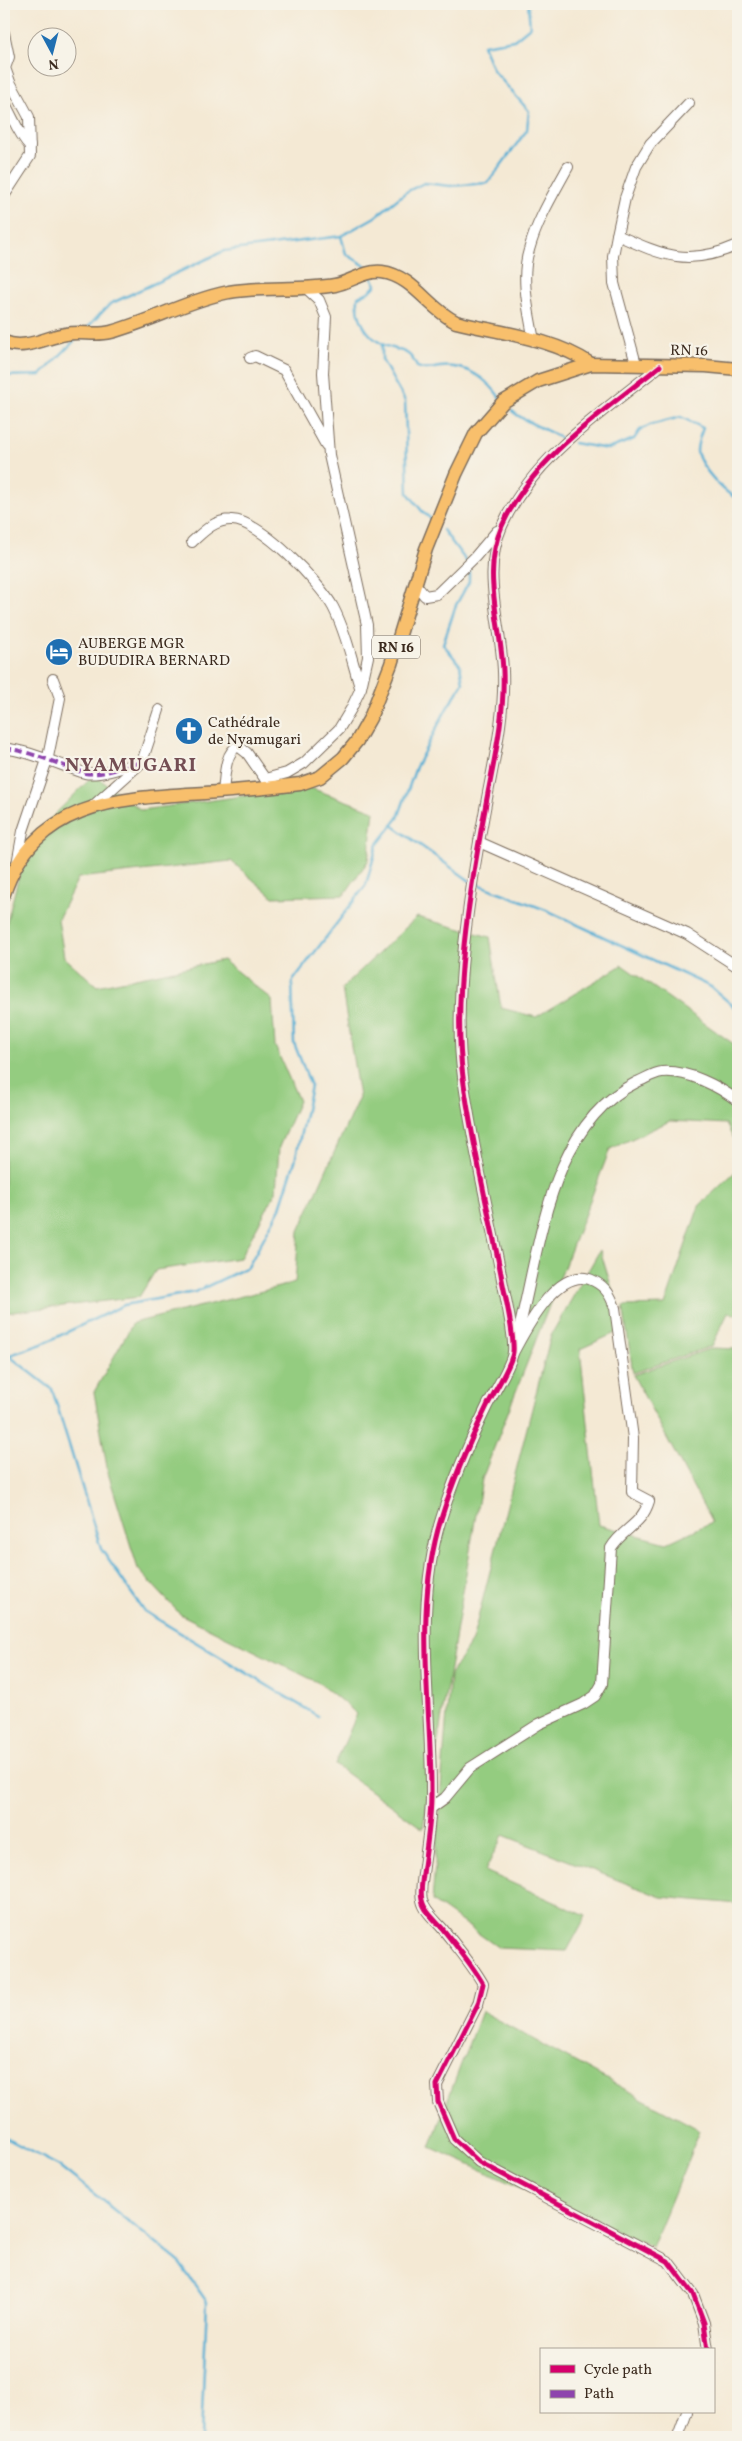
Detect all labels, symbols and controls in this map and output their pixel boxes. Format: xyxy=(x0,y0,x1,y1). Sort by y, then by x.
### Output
north arrow xyxy=(28,28,78,78)
text: N xyxy=(47,53,60,73)
street label: RN 16 xyxy=(670,341,708,362)
place label: AUBERGE MGR BUDUDIRA BERNARD xyxy=(78,634,230,672)
road number: RN 16 xyxy=(372,636,420,659)
hotel icon: AUBERGE MGR BUDUDIRA BERNARD xyxy=(44,637,74,667)
place label: Cathédrale de Nyamugari xyxy=(208,713,301,751)
church icon: Cathédrale de Nyamugari xyxy=(174,716,204,746)
district label: NYAMUGARI xyxy=(65,752,197,780)
legend xyxy=(540,2348,714,2414)
text: Cycle path xyxy=(584,2360,652,2381)
text: Path xyxy=(584,2384,614,2405)

